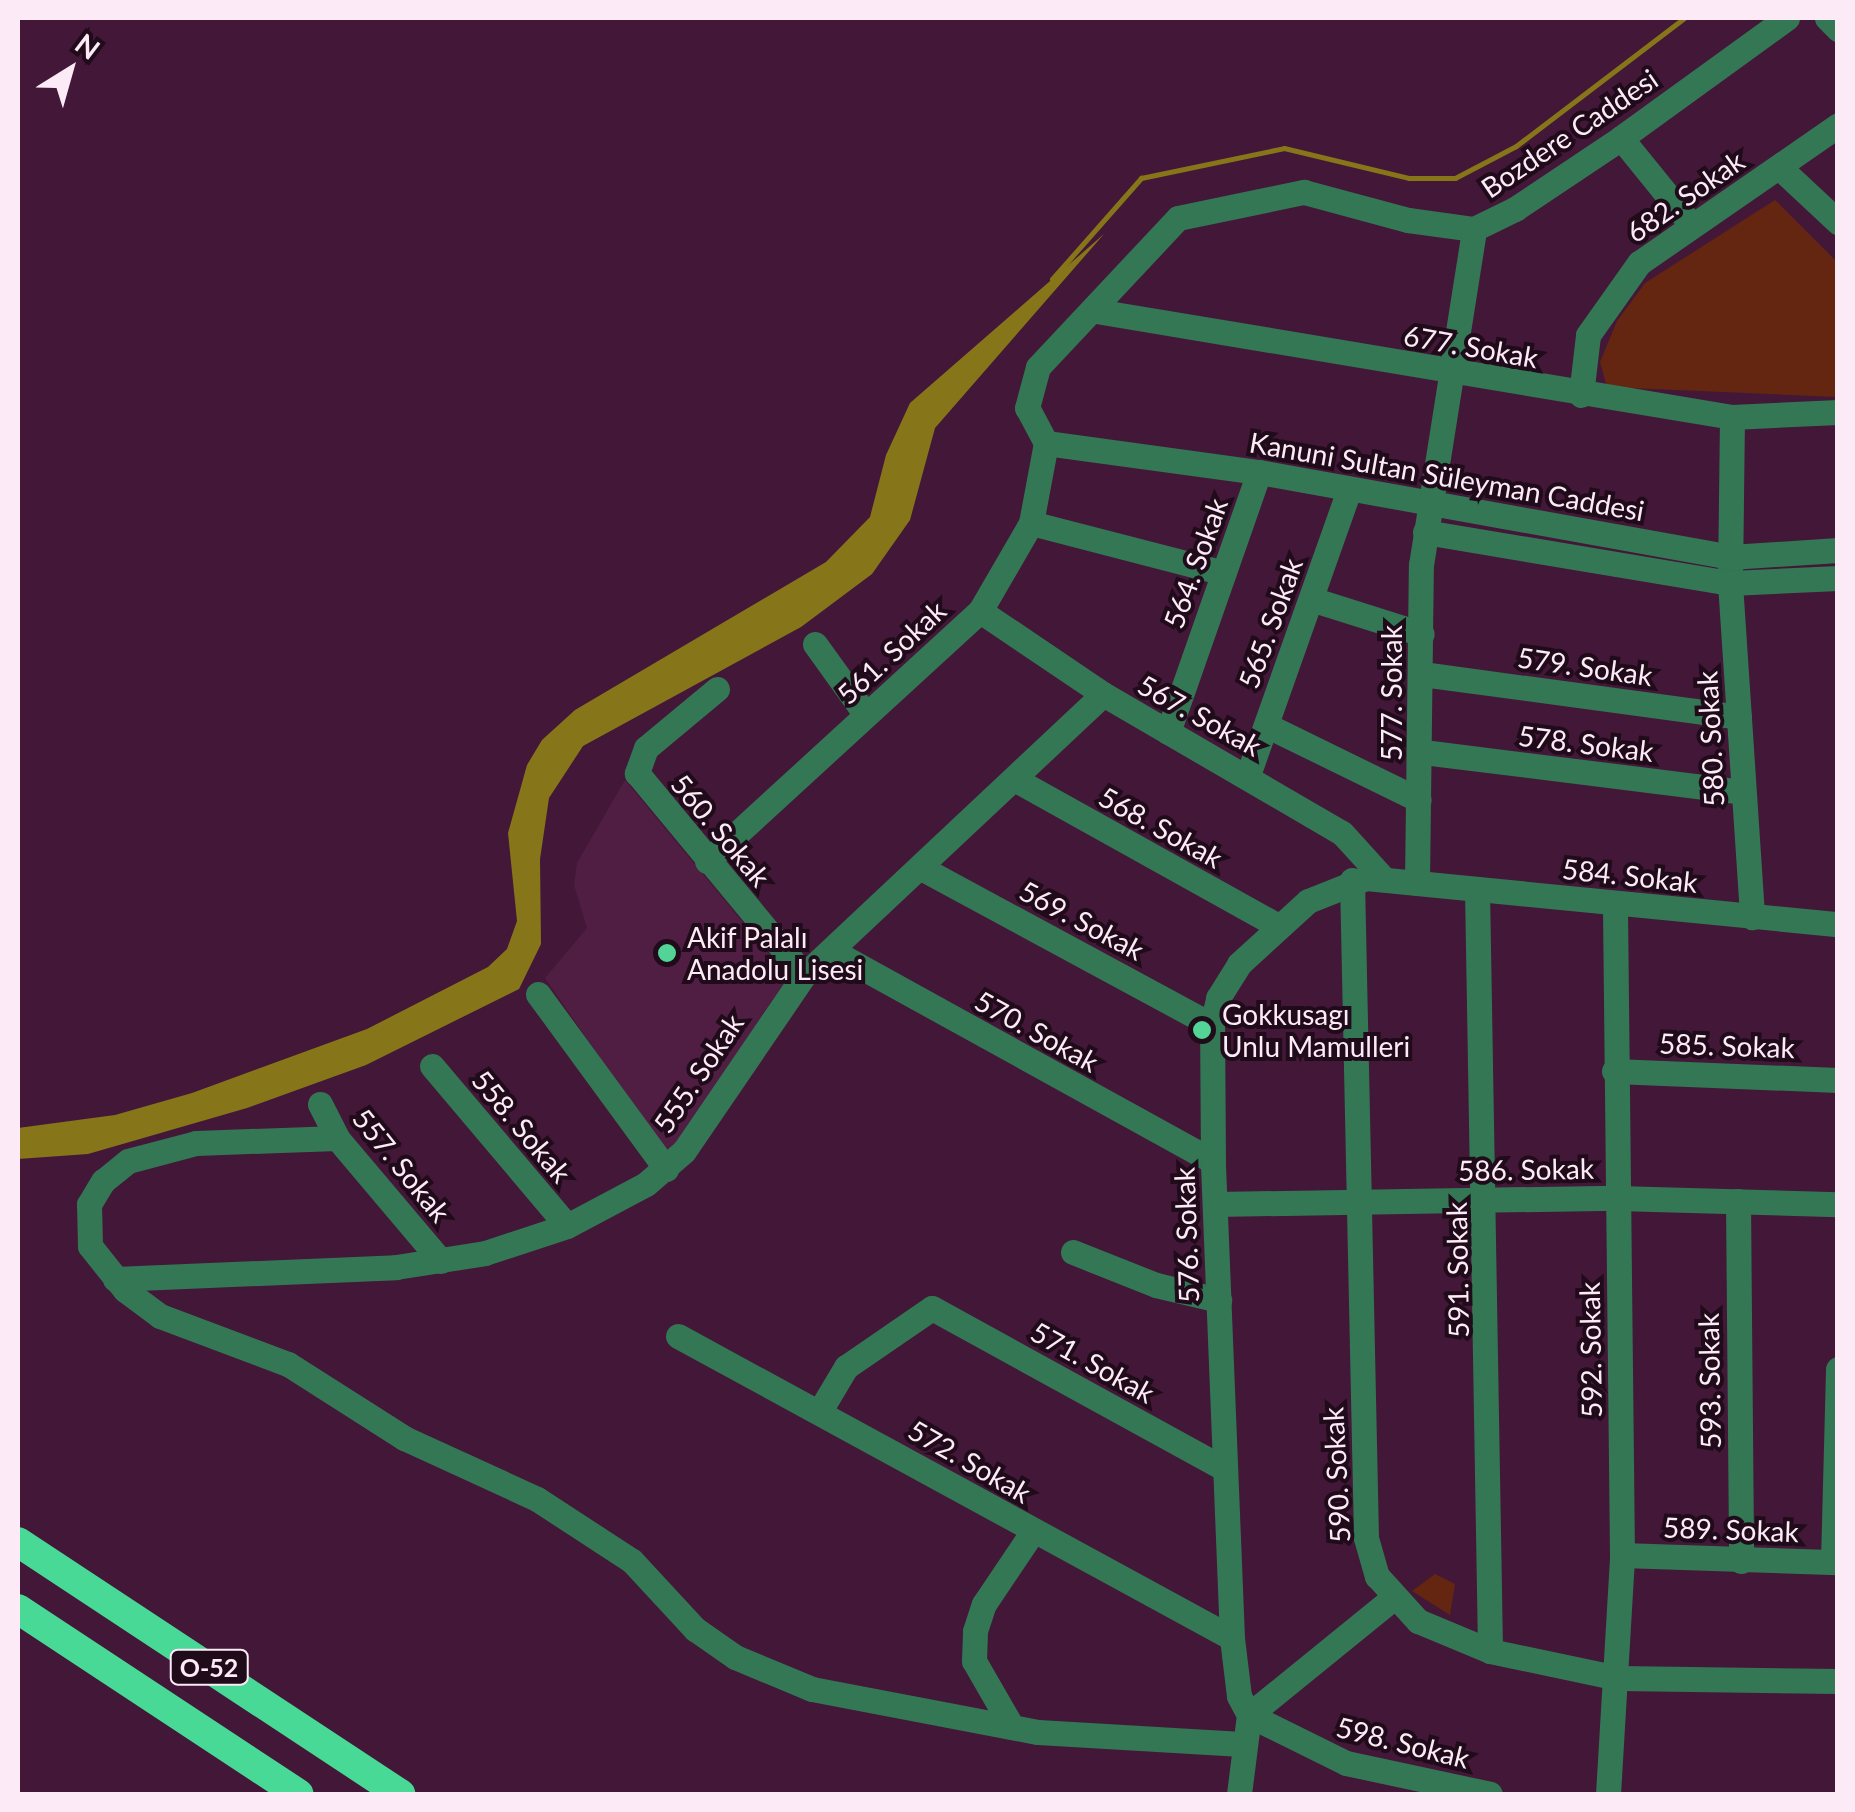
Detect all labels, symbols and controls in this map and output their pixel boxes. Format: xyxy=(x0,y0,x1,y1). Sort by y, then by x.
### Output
north arrow xyxy=(20,20,120,120)
text: N xyxy=(69,26,107,66)
street label: Bozdere Caddesi xyxy=(1474,62,1664,204)
street label: 682. Sokak xyxy=(1620,143,1750,249)
street label: 677. Sokak xyxy=(1401,318,1541,374)
street label: Kanuni Sultan Süleyman Caddesi xyxy=(1247,425,1647,527)
street label: 564. Sokak xyxy=(1156,493,1234,633)
street label: 565. Sokak xyxy=(1231,553,1309,693)
street label: 561. Sokak xyxy=(830,593,952,711)
street label: 577. Sokak xyxy=(1374,625,1408,761)
street label: 579. Sokak xyxy=(1515,640,1655,692)
street label: 567. Sokak xyxy=(1132,667,1268,763)
street label: 580. Sokak xyxy=(1690,670,1730,808)
street label: 578. Sokak xyxy=(1517,718,1655,768)
street label: 560. Sokak xyxy=(664,767,778,893)
street label: 568. Sokak xyxy=(1093,779,1229,875)
street label: 584. Sokak xyxy=(1561,851,1699,899)
street label: 569. Sokak xyxy=(1014,873,1150,967)
place label: Akif Palalı Anadolu Lisesi xyxy=(687,920,863,986)
marker: Akif Palalı Anadolu Lisesi xyxy=(656,942,678,964)
street label: 570. Sokak xyxy=(969,983,1105,1079)
place label: Gokkusagı Unlu Mamulleri xyxy=(1222,997,1410,1063)
street label: 555. Sokak xyxy=(646,1007,750,1139)
marker: Gokkusagı Unlu Mamulleri xyxy=(1191,1019,1213,1041)
street label: 585. Sokak xyxy=(1659,1026,1795,1064)
street label: 558. Sokak xyxy=(465,1063,579,1189)
street label: 557. Sokak xyxy=(346,1102,458,1228)
street label: 586. Sokak xyxy=(1458,1151,1594,1187)
street label: 576. Sokak xyxy=(1167,1167,1205,1303)
street label: 591. Sokak xyxy=(1439,1202,1475,1338)
street label: 592. Sokak xyxy=(1572,1282,1608,1418)
street label: 593. Sokak xyxy=(1691,1313,1727,1449)
street label: 571. Sokak xyxy=(1025,1314,1161,1410)
street label: 590. Sokak xyxy=(1316,1406,1356,1544)
street label: 572. Sokak xyxy=(903,1412,1037,1510)
street label: 589. Sokak xyxy=(1663,1510,1799,1548)
road number: O-52 xyxy=(169,1647,249,1687)
street label: 598. Sokak xyxy=(1333,1709,1473,1775)

